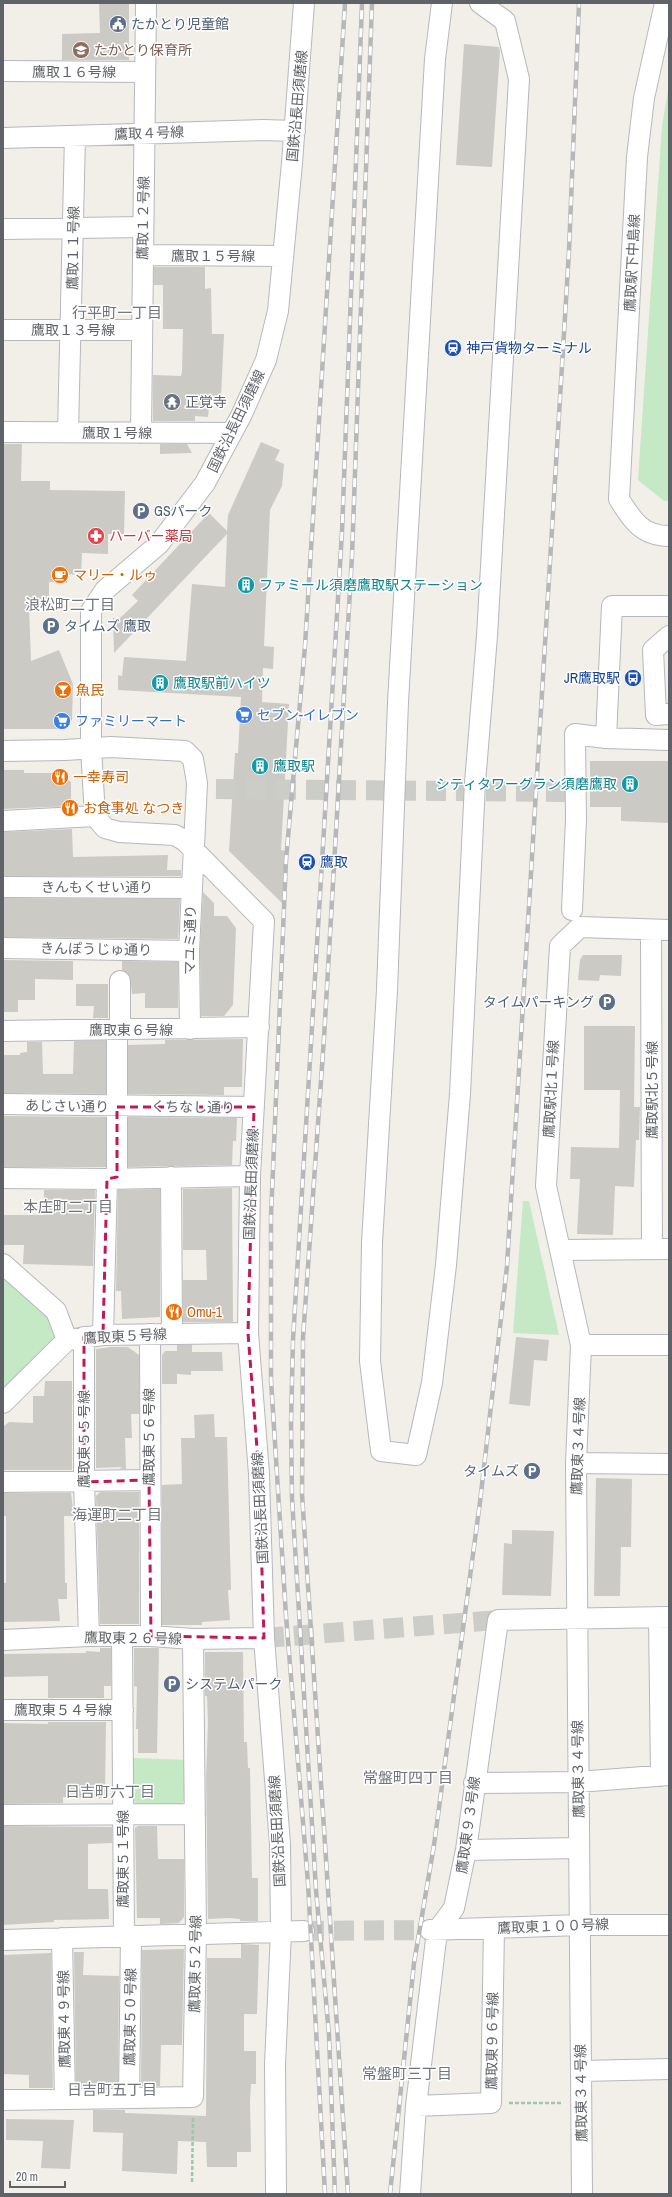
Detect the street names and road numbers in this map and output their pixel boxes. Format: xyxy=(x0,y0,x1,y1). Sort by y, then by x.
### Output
street label: 国鉄沿長田須磨線 xyxy=(283,49,311,163)
street label: 鷹取１６号線 xyxy=(32,63,116,81)
street label: 鷹取４号線 xyxy=(114,123,184,143)
street label: 鷹取１２号線 xyxy=(133,176,153,260)
street label: 鷹取１１号線 xyxy=(63,206,83,290)
street label: 鷹取駅下中島線 xyxy=(620,214,644,312)
street label: 鷹取１５号線 xyxy=(171,247,255,265)
street label: 鷹取１３号線 xyxy=(31,321,115,339)
street label: 国鉄沿長田須磨線 xyxy=(203,367,269,475)
street label: 鷹取１号線 xyxy=(82,424,152,442)
street label: きんもくせい通り xyxy=(41,878,153,896)
street label: マユミ通り xyxy=(180,905,200,975)
street label: きんぽうじゅ通り xyxy=(40,939,152,959)
street label: 鷹取東６号線 xyxy=(89,1021,173,1039)
street label: 鷹取駅北１号線 xyxy=(539,1040,563,1138)
street label: 鷹取駅北５号線 xyxy=(643,1041,661,1139)
street label: あじさい通り xyxy=(25,1096,109,1116)
street label: くちなし通り xyxy=(151,1097,235,1117)
street label: 国鉄沿長田須磨線 xyxy=(240,1128,262,1240)
street label: 鷹取東５号線 xyxy=(83,1325,167,1347)
street label: 鷹取東５６号線 xyxy=(140,1388,158,1486)
street label: 鷹取東５５号線 xyxy=(75,1390,93,1488)
street label: 鷹取東３４号線 xyxy=(567,1397,589,1495)
street label: 国鉄沿長田須磨線 xyxy=(248,1452,272,1564)
street label: 鷹取東２６号線 xyxy=(84,1628,182,1648)
street label: 鷹取東５４号線 xyxy=(14,1701,112,1719)
street label: 鷹取東３４号線 xyxy=(568,1720,588,1818)
street label: 国鉄沿長田須磨線 xyxy=(265,1775,289,1887)
street label: 鷹取東９３号線 xyxy=(452,1775,484,1875)
street label: 鷹取東５１号線 xyxy=(114,1810,132,1908)
street label: 鷹取東５２号線 xyxy=(185,1915,205,2013)
street label: 鷹取東１００号線 xyxy=(497,1915,609,1937)
street label: 鷹取東５０号線 xyxy=(120,1968,140,2066)
street label: 鷹取東４９号線 xyxy=(54,1970,74,2068)
street label: 鷹取東９６号線 xyxy=(482,1992,502,2090)
street label: 鷹取東３４号線 xyxy=(571,2044,591,2142)

